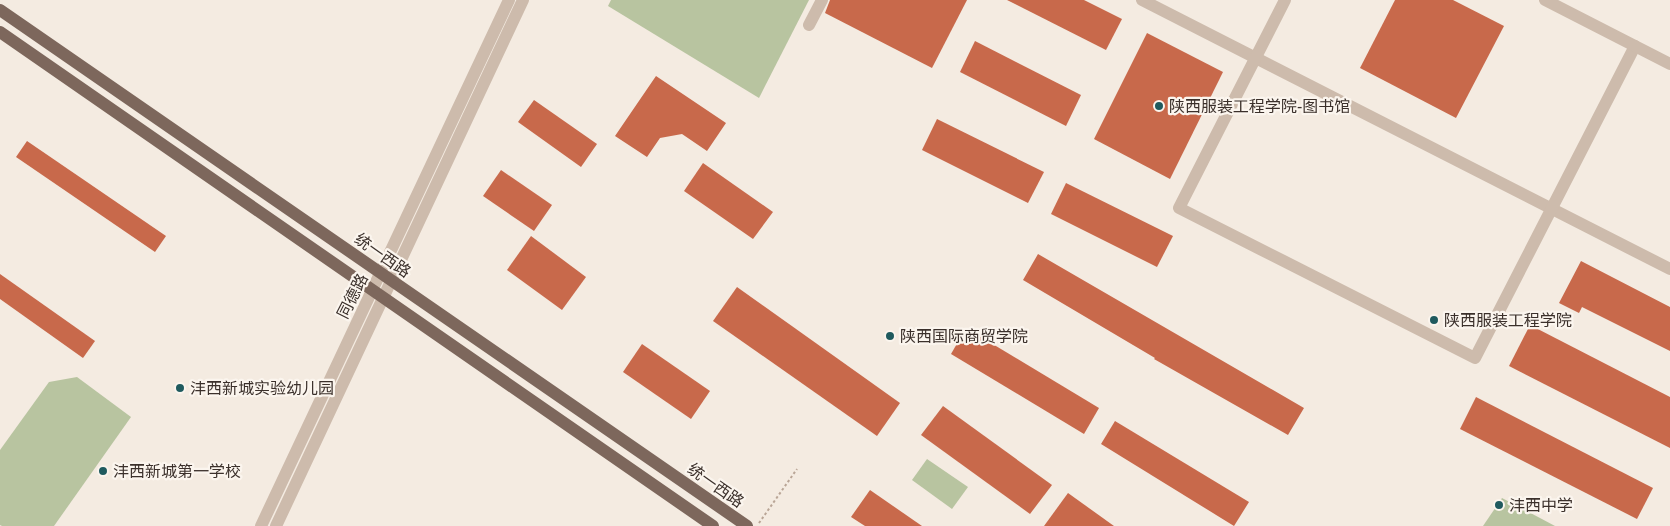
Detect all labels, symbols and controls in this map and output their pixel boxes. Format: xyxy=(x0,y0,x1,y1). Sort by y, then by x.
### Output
place label: 陕西服装工程学院-图书馆 xyxy=(1169,98,1350,115)
marker: 陕西服装工程学院-图书馆 xyxy=(1153,100,1165,112)
street label: 统一西路 xyxy=(352,230,414,281)
street label: 同德路 xyxy=(334,271,371,321)
place label: 陕西服装工程学院 xyxy=(1444,312,1572,329)
marker: 陕西服装工程学院 xyxy=(1428,314,1440,326)
place label: 陕西国际商贸学院 xyxy=(900,328,1028,345)
marker: 陕西国际商贸学院 xyxy=(884,330,896,342)
place label: 沣西新城实验幼儿园 xyxy=(190,380,334,397)
marker: 沣西新城实验幼儿园 xyxy=(174,382,186,394)
street label: 统一西路 xyxy=(685,460,747,511)
place label: 沣西新城第一学校 xyxy=(113,463,241,480)
marker: 沣西新城第一学校 xyxy=(97,465,109,477)
place label: 沣西中学 xyxy=(1509,497,1573,514)
marker: 沣西中学 xyxy=(1493,499,1505,511)

